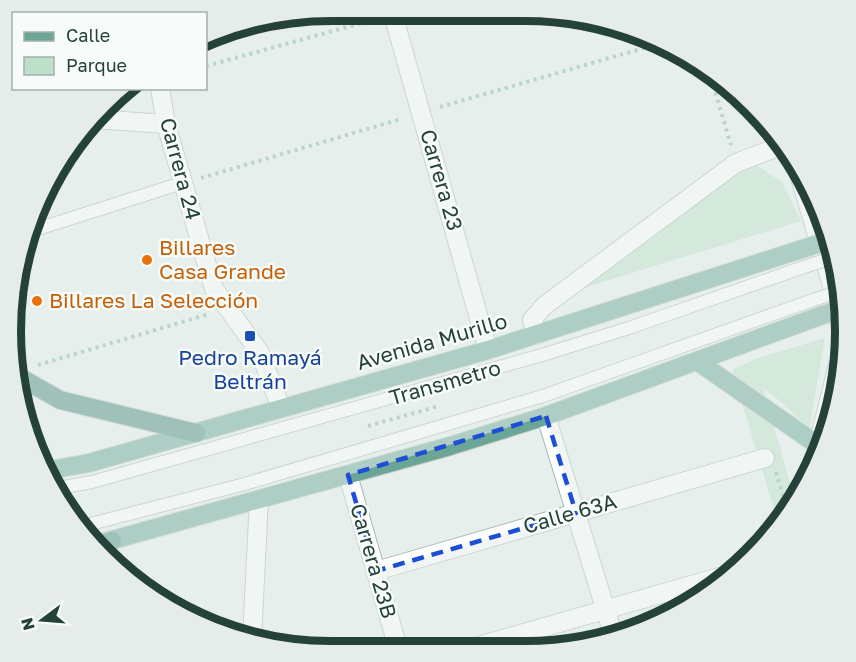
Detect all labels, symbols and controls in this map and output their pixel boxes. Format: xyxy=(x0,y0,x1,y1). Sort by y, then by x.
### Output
legend xyxy=(12,12,207,90)
text: Calle xyxy=(66,24,110,46)
text: Parque xyxy=(66,54,127,76)
street label: Carrera 24 xyxy=(155,115,207,223)
street label: Carrera 23 xyxy=(415,126,469,233)
place label: Billares Casa Grande xyxy=(159,234,286,284)
marker: Billares Casa Grande xyxy=(140,253,154,267)
place label: Billares La Selección xyxy=(49,287,258,313)
marker: Billares La Selección xyxy=(30,294,44,308)
street label: Avenida Murillo xyxy=(353,307,510,375)
marker: Pedro Ramayá Beltrán xyxy=(243,329,257,343)
place label: Pedro Ramayá Beltrán xyxy=(178,344,322,394)
street label: Transmetro xyxy=(386,354,503,410)
street label: Calle 63A xyxy=(520,487,619,539)
street label: Carrera 23B xyxy=(345,500,403,621)
north arrow xyxy=(12,590,72,650)
text: N xyxy=(16,616,39,633)

